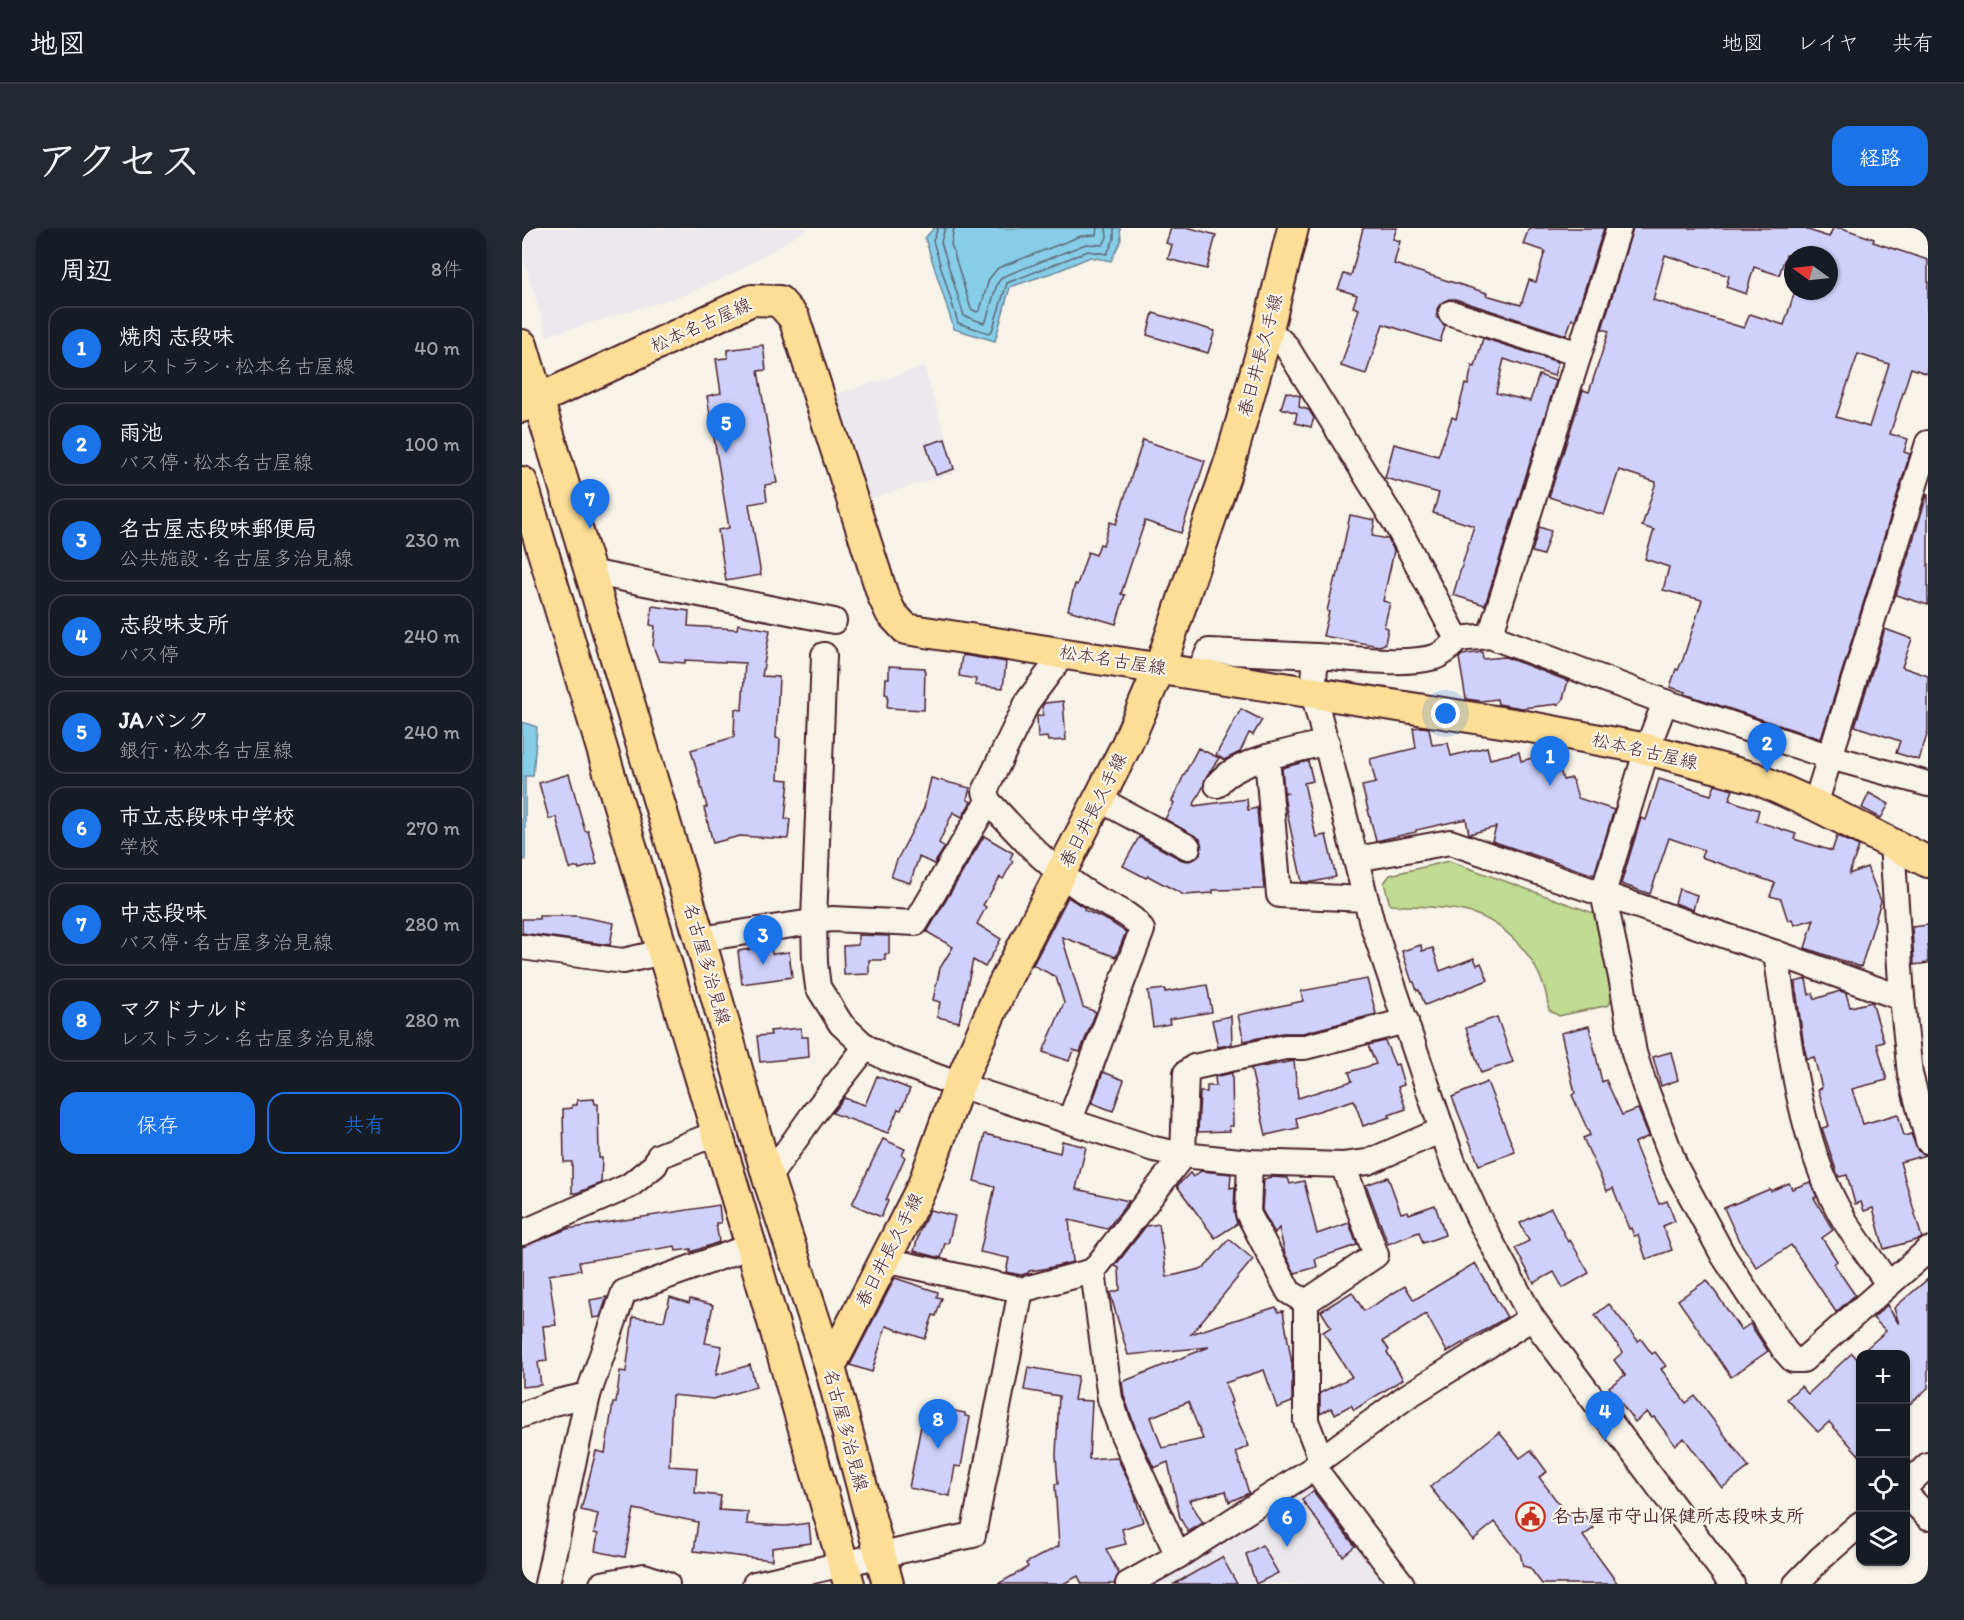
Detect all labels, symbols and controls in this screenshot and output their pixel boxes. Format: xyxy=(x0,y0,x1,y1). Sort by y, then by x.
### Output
text: 地図 xyxy=(30,26,86,60)
text: 地図 xyxy=(1722,30,1764,55)
text: レイヤ xyxy=(1797,30,1859,55)
text: 共有 xyxy=(1892,30,1934,55)
button: 経路 xyxy=(1832,126,1928,186)
text: アクセス xyxy=(36,135,201,186)
north arrow xyxy=(1784,246,1838,300)
text: 周辺 xyxy=(60,254,112,286)
text: 8件 xyxy=(431,257,462,281)
street label: 春日井長久手線 xyxy=(1233,291,1287,419)
street label: 松本名古屋線 xyxy=(647,293,755,357)
text: 焼肉 志段味 xyxy=(119,323,234,350)
text: 1 xyxy=(77,336,86,360)
text: 40 m xyxy=(414,336,460,360)
text: レストラン · 松本名古屋線 xyxy=(119,354,354,378)
pin: 5 xyxy=(706,404,746,453)
text: 雨池 xyxy=(119,419,163,446)
text: 2 xyxy=(76,432,87,456)
text: 100 m xyxy=(405,432,460,456)
text: バス停 · 松本名古屋線 xyxy=(119,450,313,474)
pin: 7 xyxy=(570,480,610,529)
text: 名古屋志段味郵便局 xyxy=(119,515,317,542)
text: 3 xyxy=(76,528,87,552)
text: 230 m xyxy=(405,528,460,552)
text: 公共施設 · 名古屋多治見線 xyxy=(119,546,353,570)
text: 志段味支所 xyxy=(119,611,229,638)
text: 4 xyxy=(75,624,88,648)
text: 240 m xyxy=(404,624,460,648)
street label: 松本名古屋線 xyxy=(1058,641,1168,679)
text: バス停 xyxy=(119,642,179,666)
your location xyxy=(1431,699,1460,728)
text: JAバンク xyxy=(119,707,209,734)
text: 5 xyxy=(76,720,87,744)
text: 240 m xyxy=(404,720,460,744)
pin: 2 xyxy=(1748,724,1786,773)
street label: 松本名古屋線 xyxy=(1590,728,1700,774)
pin: 1 xyxy=(1530,736,1570,786)
text: 銀行 · 松本名古屋線 xyxy=(119,738,293,762)
street label: 春日井長久手線 xyxy=(1055,749,1131,871)
text: 市立志段味中学校 xyxy=(119,803,295,830)
text: 6 xyxy=(76,816,87,840)
text: 270 m xyxy=(406,816,460,840)
text: 学校 xyxy=(119,834,159,858)
text: 中志段味 xyxy=(119,899,207,926)
street label: 名古屋多治見線 xyxy=(679,900,735,1028)
text: 7 xyxy=(77,912,86,936)
text: 280 m xyxy=(405,912,460,936)
pin: 3 xyxy=(744,916,782,965)
text: バス停 · 名古屋多治見線 xyxy=(119,930,333,954)
text: マクドナルド xyxy=(119,995,250,1022)
text: 8 xyxy=(76,1008,87,1032)
text: 280 m xyxy=(405,1008,460,1032)
text: レストラン · 名古屋多治見線 xyxy=(119,1026,374,1050)
button: 保存 xyxy=(60,1092,255,1154)
button: 共有 xyxy=(267,1092,462,1154)
street label: 春日井長久手線 xyxy=(851,1189,927,1311)
map controls xyxy=(1856,1350,1910,1566)
button: + xyxy=(1856,1350,1910,1404)
street label: 名古屋多治見線 xyxy=(819,1366,873,1494)
pin: 4 xyxy=(1586,1392,1624,1441)
pin: 8 xyxy=(918,1400,958,1449)
button: − xyxy=(1856,1404,1910,1458)
button: locate xyxy=(1856,1458,1910,1512)
pin: 6 xyxy=(1268,1498,1306,1547)
public building icon: 名古屋市守山保健所志段味支所 xyxy=(1515,1500,1547,1532)
place label: 名古屋市守山保健所志段味支所 xyxy=(1552,1505,1804,1527)
button: layers xyxy=(1856,1512,1910,1566)

